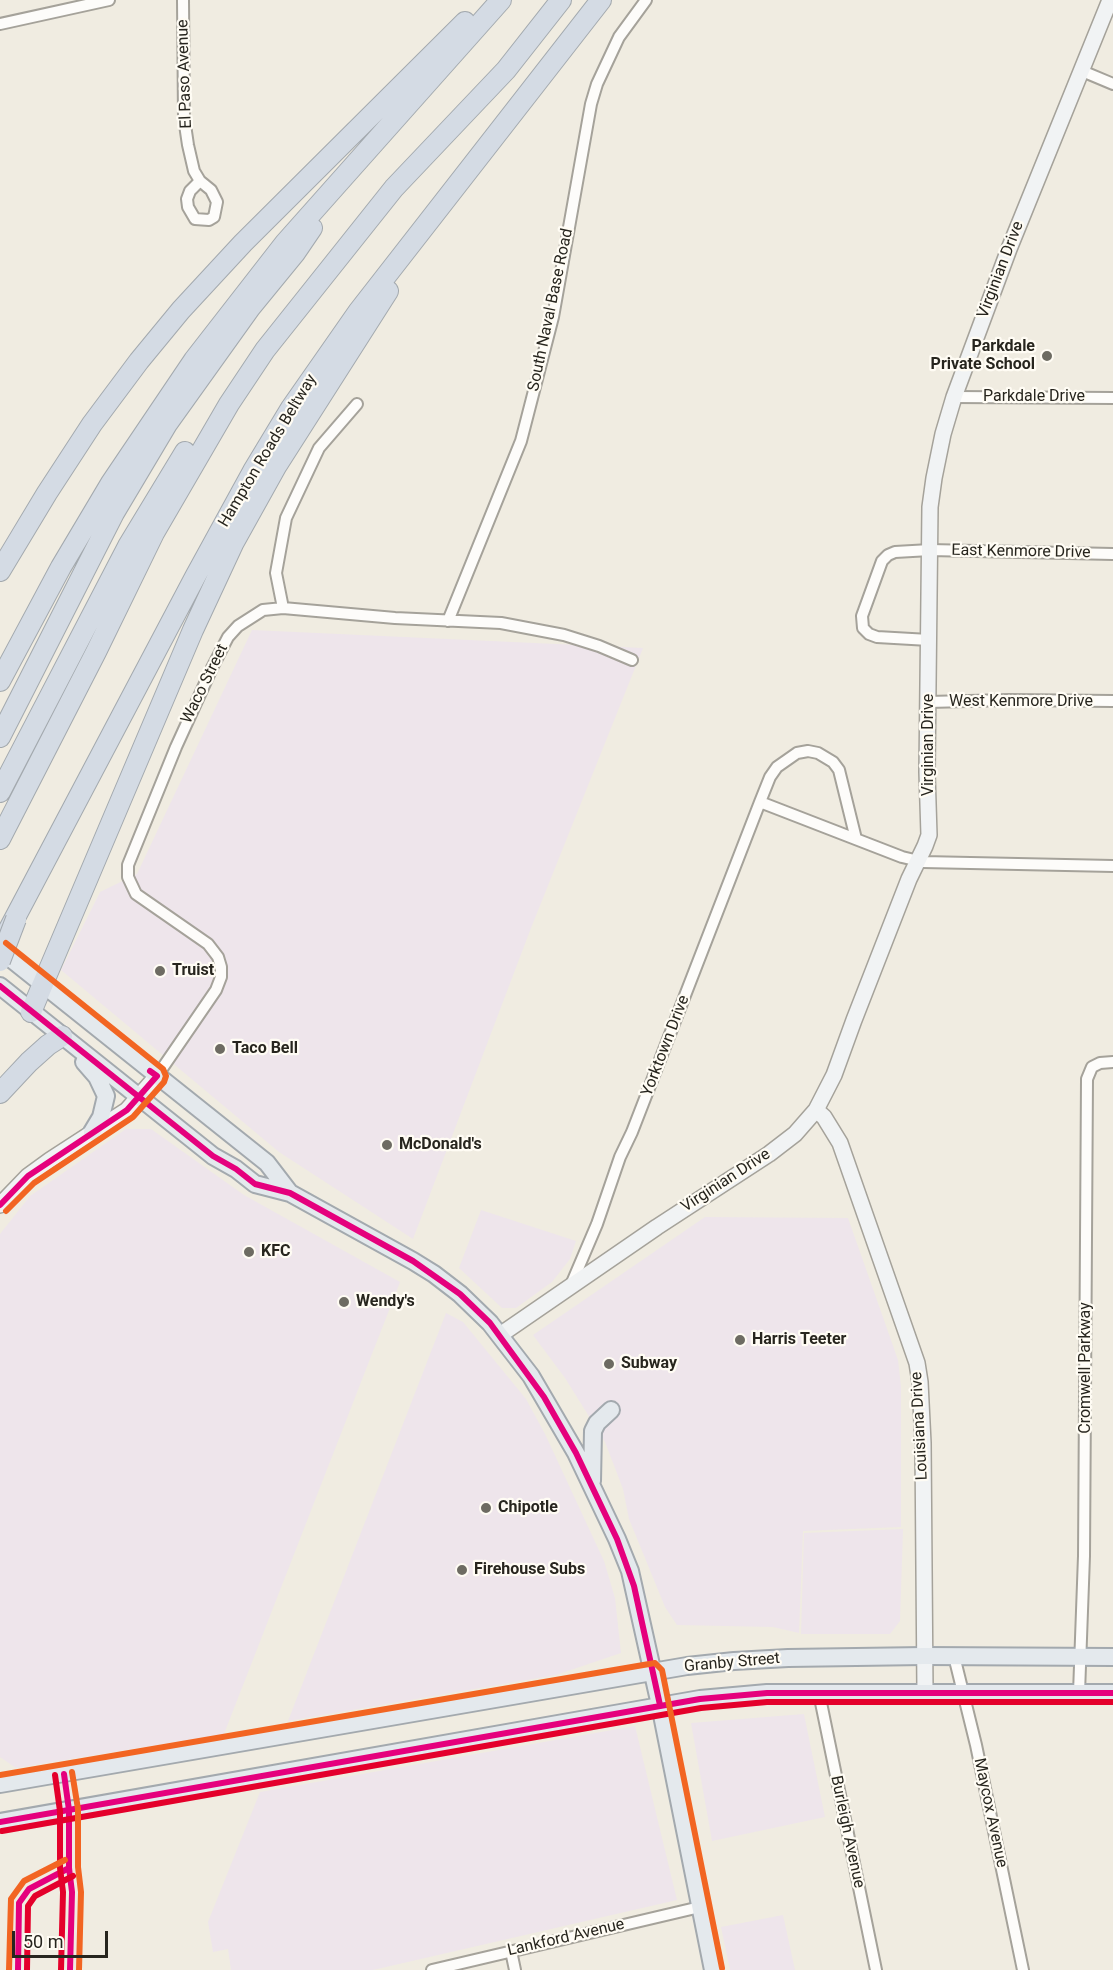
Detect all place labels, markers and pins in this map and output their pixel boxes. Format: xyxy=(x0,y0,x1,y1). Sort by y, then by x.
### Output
place label: Parkdale Private School xyxy=(931,337,1035,375)
marker: Parkdale Private School xyxy=(1040,349,1054,363)
place label: Truist xyxy=(172,961,214,981)
marker: Truist xyxy=(153,964,167,978)
place label: Taco Bell xyxy=(232,1039,298,1059)
marker: Taco Bell xyxy=(213,1042,227,1056)
place label: McDonald's xyxy=(399,1135,482,1155)
marker: McDonald's xyxy=(380,1138,394,1152)
place label: KFC xyxy=(261,1242,290,1262)
marker: KFC xyxy=(242,1245,256,1259)
place label: Wendy's xyxy=(356,1292,415,1312)
marker: Wendy's xyxy=(337,1295,351,1309)
place label: Harris Teeter xyxy=(752,1330,846,1350)
marker: Harris Teeter xyxy=(733,1333,747,1347)
place label: Subway xyxy=(621,1354,677,1374)
marker: Subway xyxy=(602,1357,616,1371)
place label: Chipotle xyxy=(498,1498,558,1518)
marker: Chipotle xyxy=(479,1501,493,1515)
place label: Firehouse Subs xyxy=(474,1560,585,1580)
marker: Firehouse Subs xyxy=(455,1563,469,1577)

